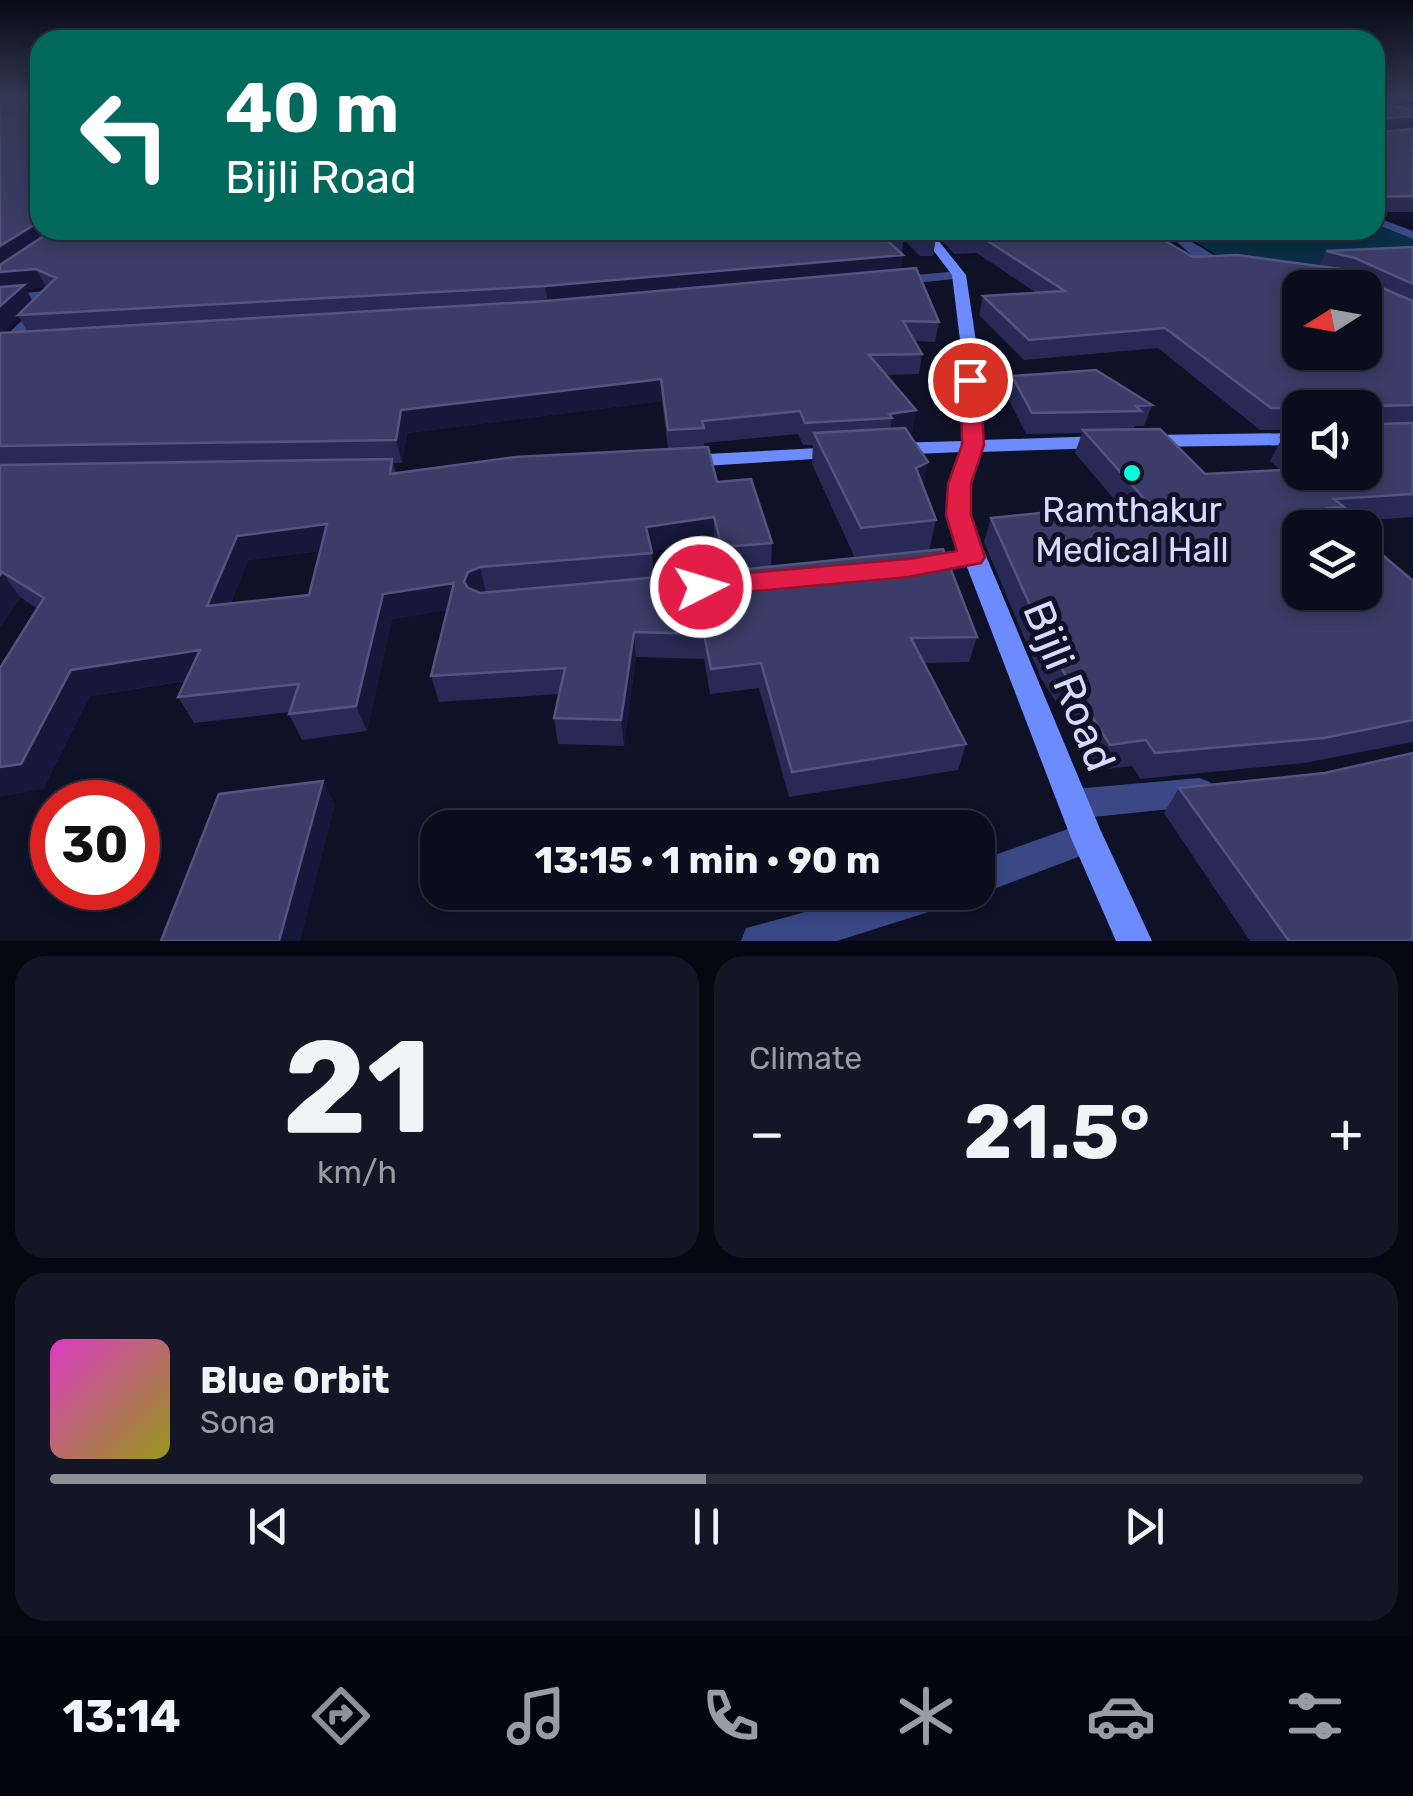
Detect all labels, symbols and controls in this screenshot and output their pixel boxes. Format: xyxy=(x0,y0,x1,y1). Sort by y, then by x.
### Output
text: 40 m xyxy=(225,67,399,150)
icon: left xyxy=(60,70,190,200)
text: Bijli Road xyxy=(225,151,417,204)
north arrow xyxy=(1282,270,1382,370)
map controls xyxy=(1282,270,1382,610)
pin xyxy=(928,338,1013,423)
icon: arrive xyxy=(943,353,998,408)
button: sound xyxy=(1282,390,1382,490)
marker: Ramthakur Medical Hall xyxy=(1121,462,1143,484)
place label: Ramthakur Medical Hall xyxy=(1035,489,1229,571)
button: layers xyxy=(1282,510,1382,610)
position arrow xyxy=(649,535,753,639)
street label: Bijli Road xyxy=(1012,594,1126,778)
speed limit sign: 30 xyxy=(30,780,160,910)
text: 13:15 · 1 min · 90 m xyxy=(534,837,881,883)
text: 21 xyxy=(282,1010,432,1165)
text: Climate xyxy=(749,1039,862,1077)
text: 21.5° xyxy=(963,1088,1150,1177)
text: − xyxy=(749,1101,785,1166)
text: + xyxy=(1329,1101,1363,1166)
text: km/h xyxy=(317,1153,397,1191)
text: Blue Orbit xyxy=(200,1357,390,1403)
text: Sona xyxy=(200,1403,275,1441)
icon: previous xyxy=(241,1499,296,1554)
icon: pause xyxy=(679,1499,734,1554)
icon: next xyxy=(1117,1499,1172,1554)
icon: directions xyxy=(306,1681,376,1751)
icon: music xyxy=(501,1681,571,1751)
icon: phone xyxy=(696,1681,766,1751)
icon: climate xyxy=(891,1681,961,1751)
icon: car xyxy=(1086,1681,1156,1751)
icon: filters xyxy=(1280,1681,1350,1751)
text: 13:14 xyxy=(62,1690,181,1743)

